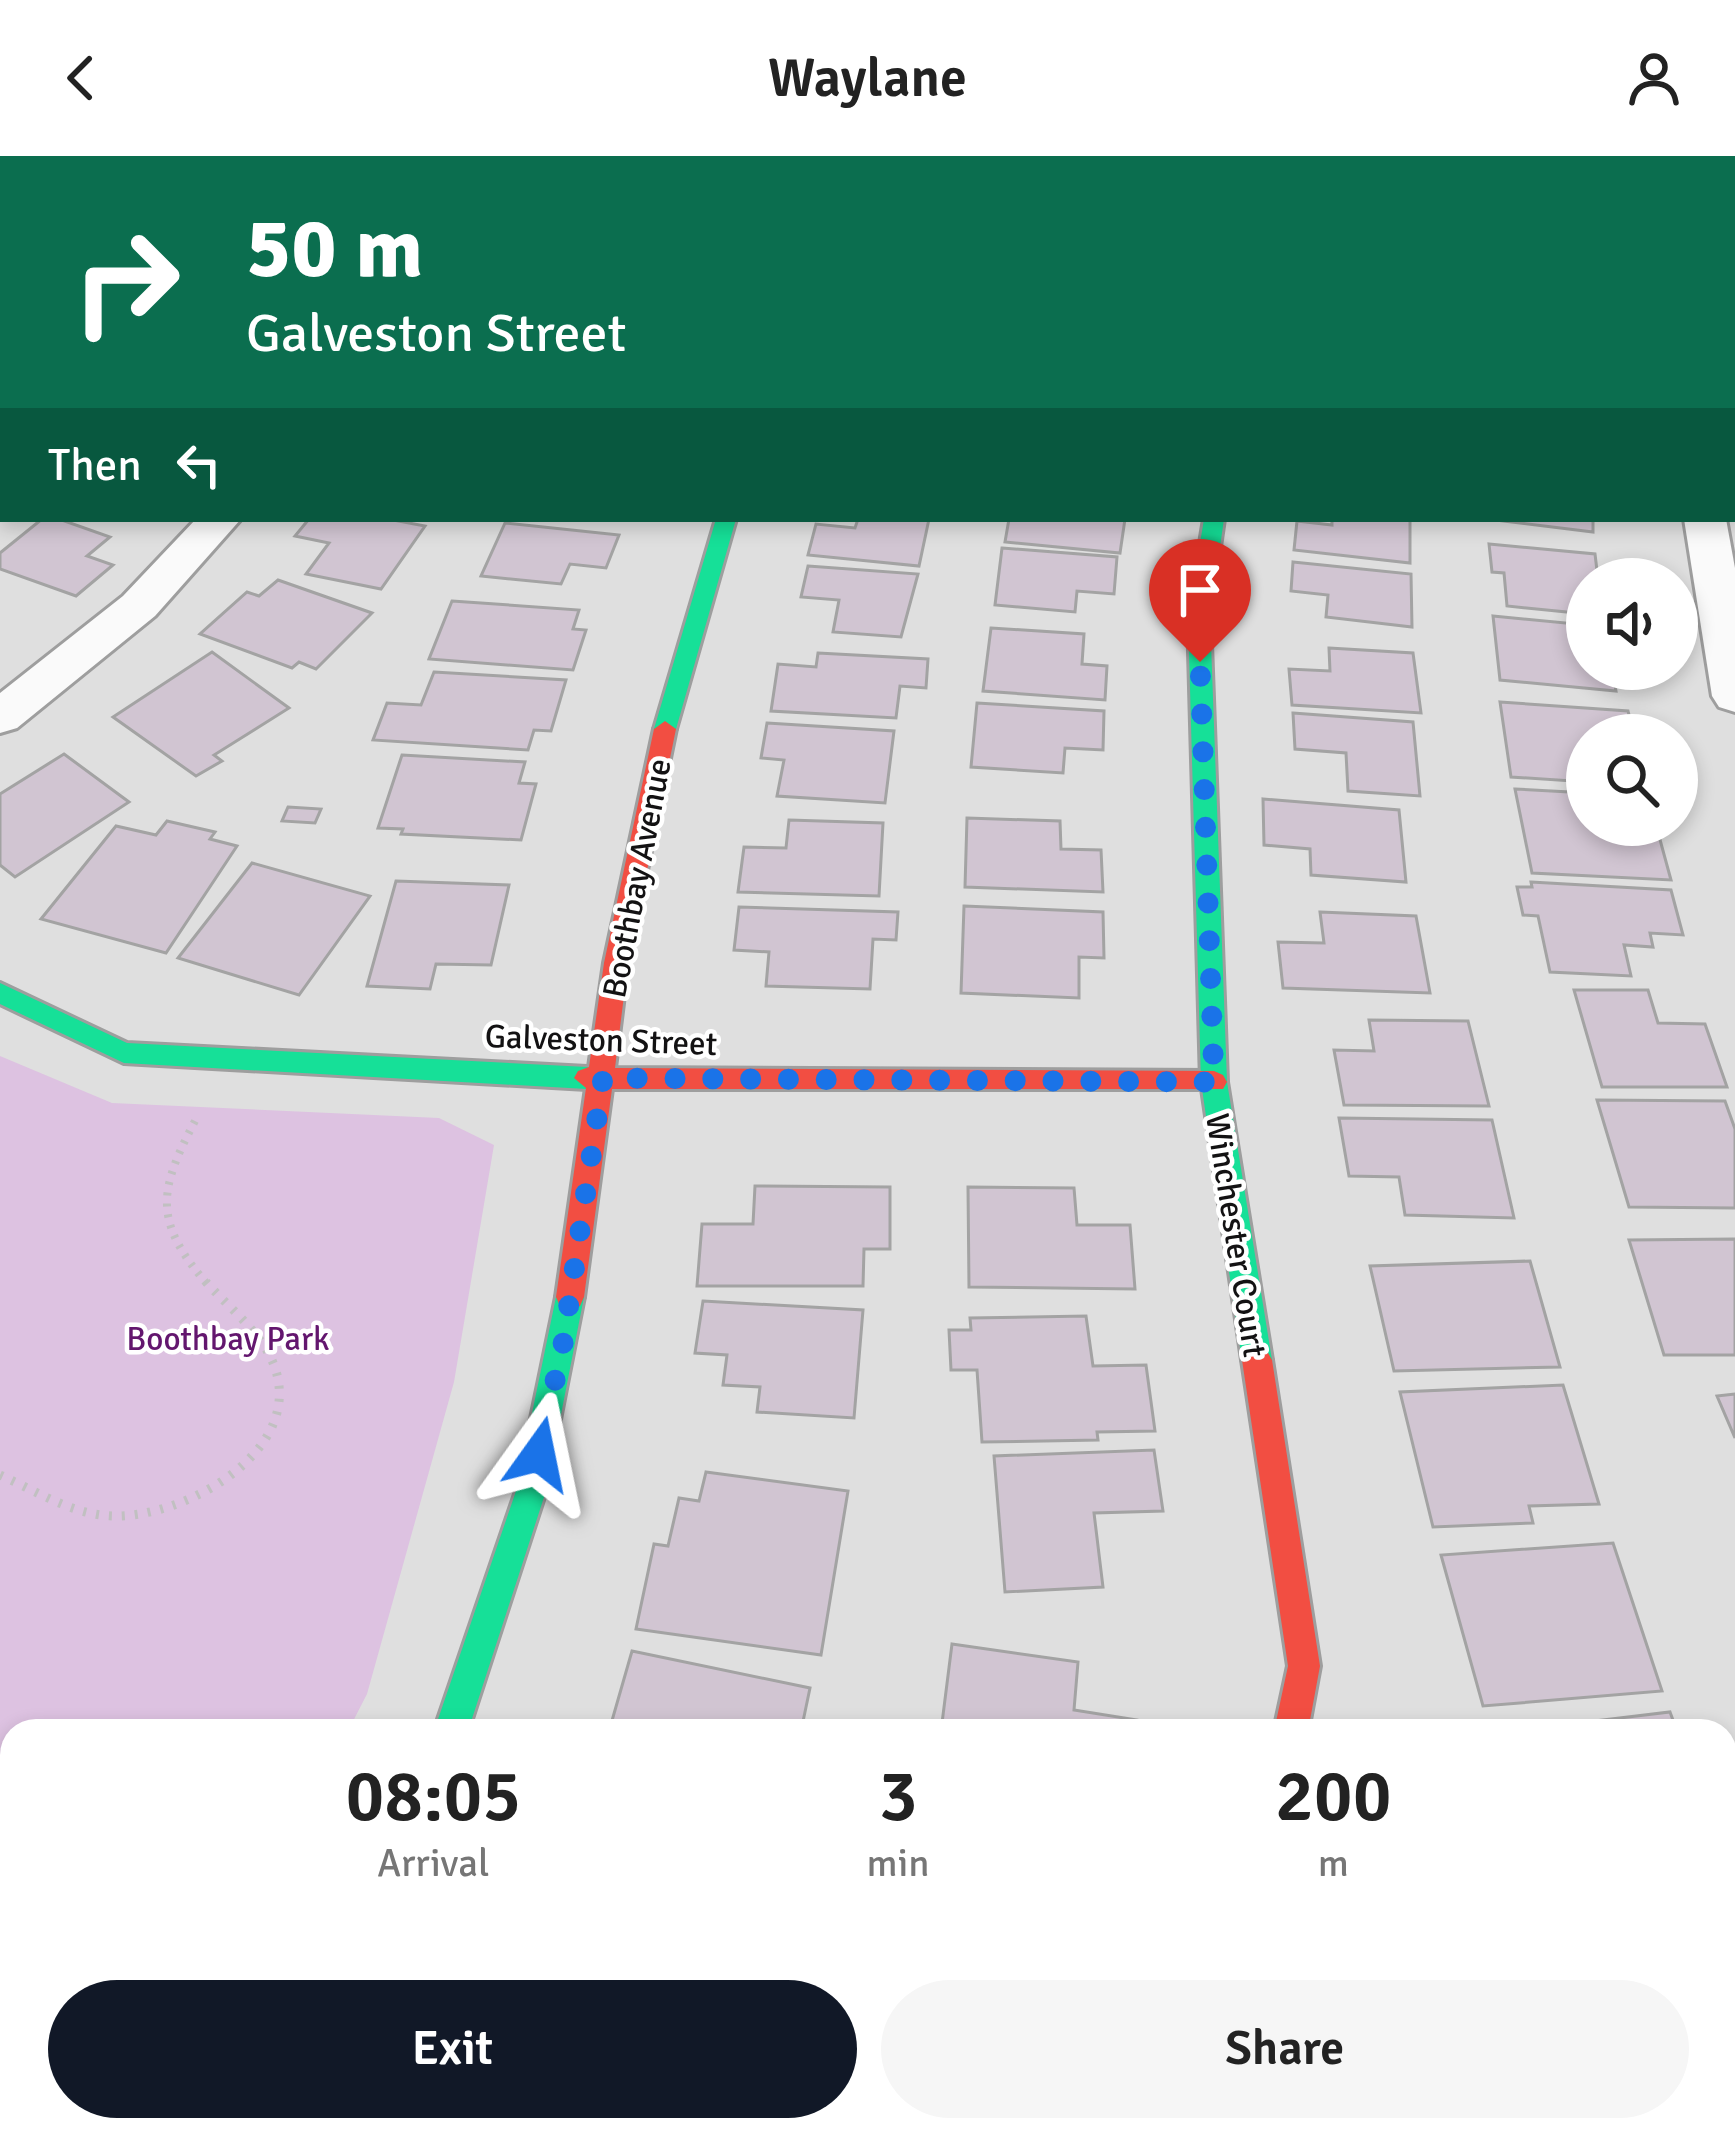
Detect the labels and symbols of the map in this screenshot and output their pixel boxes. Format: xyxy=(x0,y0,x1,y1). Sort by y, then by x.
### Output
pin xyxy=(1149,539,1251,662)
street label: Boothbay Avenue xyxy=(594,755,681,1002)
street label: Galveston Street xyxy=(484,1016,718,1065)
street label: Winchester Court xyxy=(1196,1111,1275,1360)
park label: Boothbay Park xyxy=(126,1319,330,1360)
position arrow xyxy=(476,1391,602,1517)

